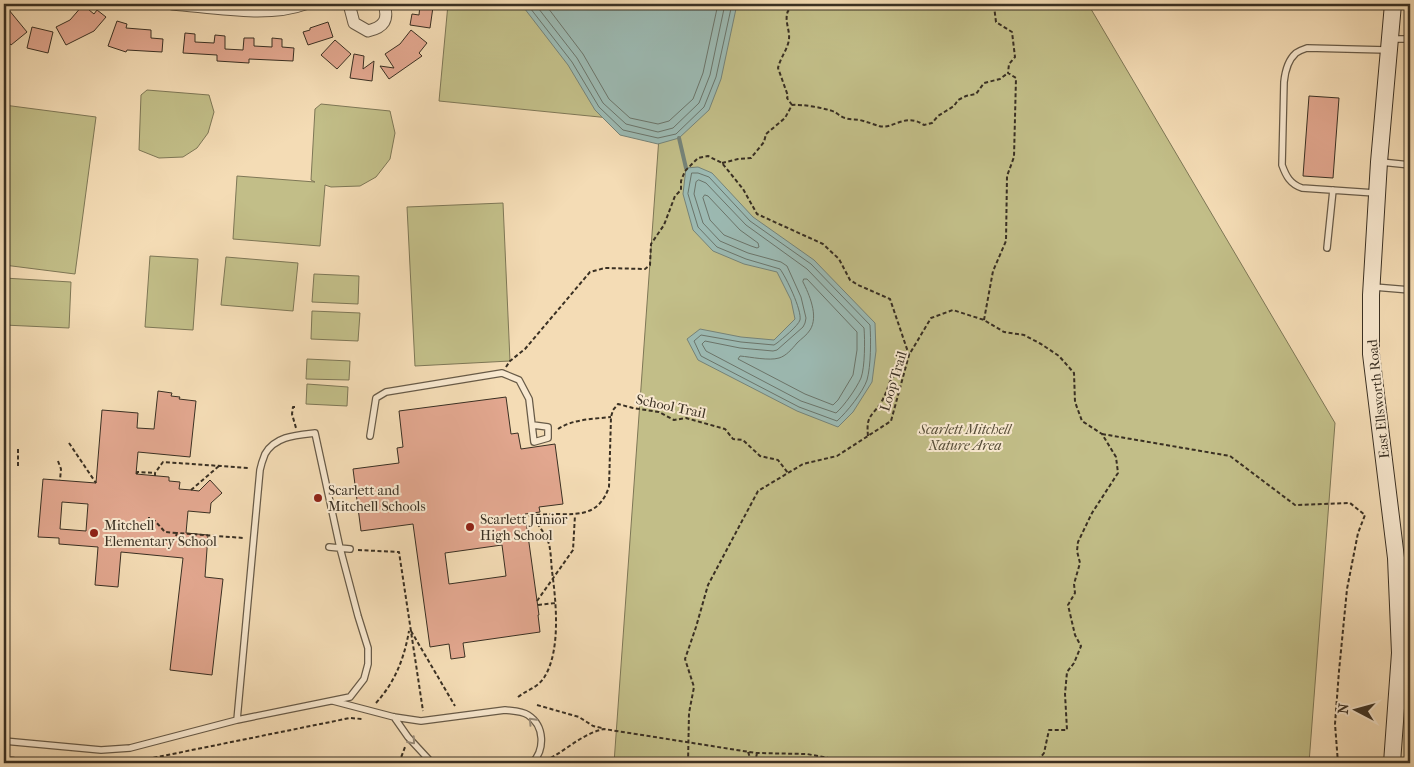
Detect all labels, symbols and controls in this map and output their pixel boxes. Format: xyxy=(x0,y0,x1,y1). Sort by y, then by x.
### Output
street label: East Ellsworth Road xyxy=(1364,338,1393,459)
street label: Loop Trail xyxy=(876,349,911,413)
street label: School Trail xyxy=(634,391,708,422)
park label: Scarlett Mitchell Nature Area xyxy=(918,421,1012,454)
place label: Scarlett and Mitchell Schools xyxy=(328,482,426,515)
marker: Scarlett and Mitchell Schools xyxy=(312,492,324,504)
place label: Scarlett Junior High School xyxy=(480,511,568,544)
place label: Mitchell Elementary School xyxy=(104,517,217,550)
marker: Scarlett Junior High School xyxy=(464,521,476,533)
marker: Mitchell Elementary School xyxy=(88,527,100,539)
north arrow xyxy=(1332,684,1382,734)
text: N xyxy=(1335,702,1353,715)
one-way arrow xyxy=(529,717,538,726)
one-way arrow xyxy=(406,736,415,745)

